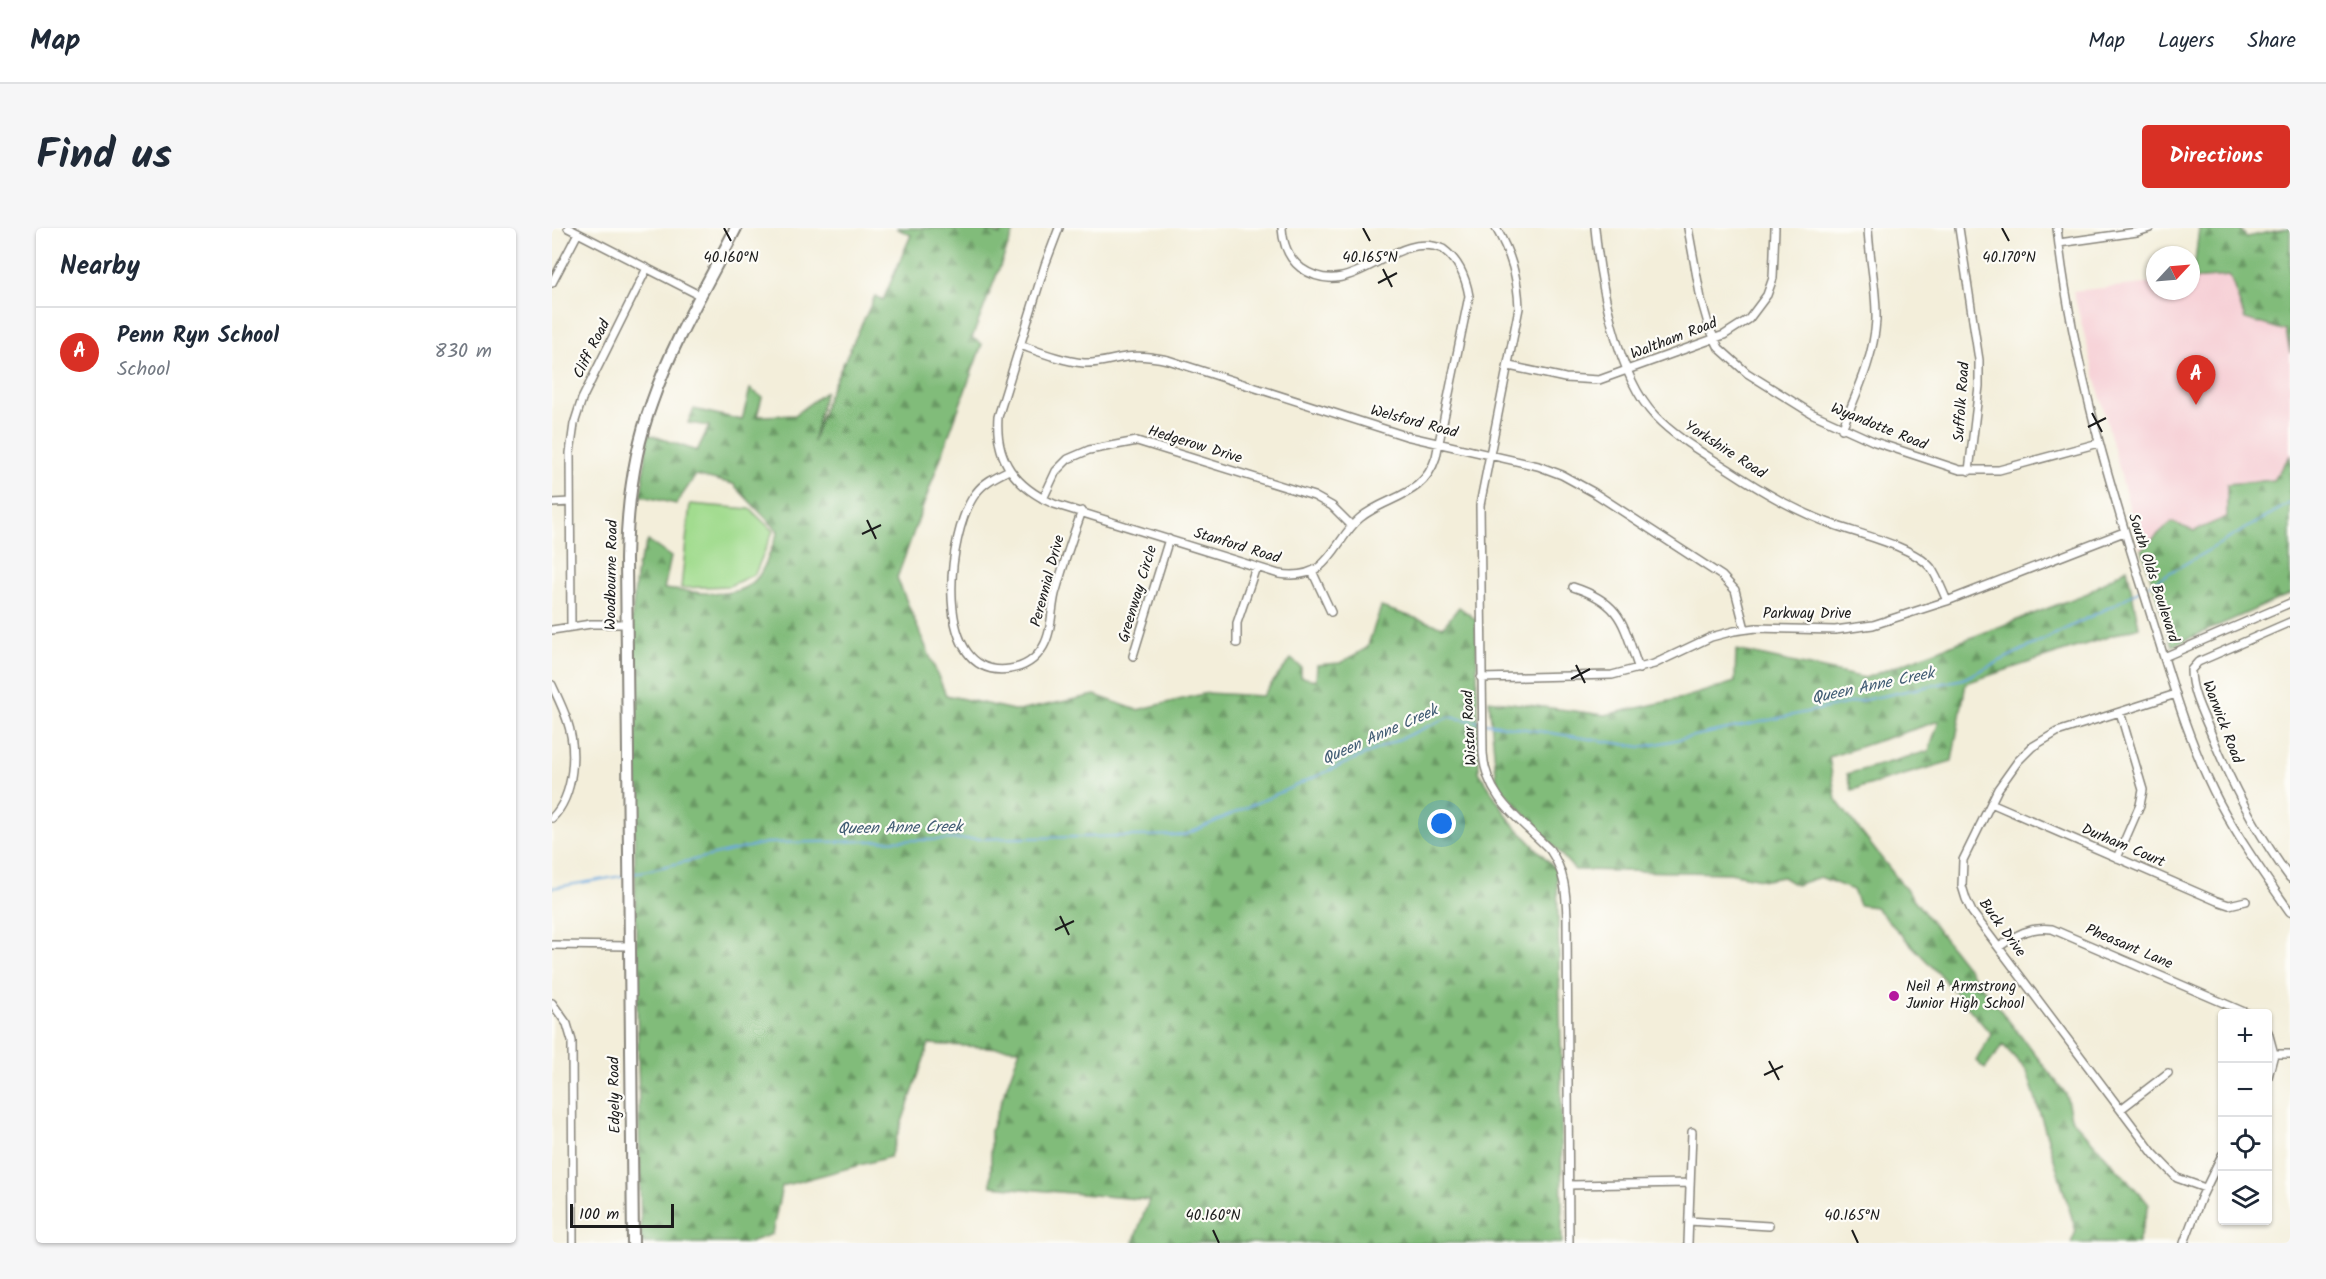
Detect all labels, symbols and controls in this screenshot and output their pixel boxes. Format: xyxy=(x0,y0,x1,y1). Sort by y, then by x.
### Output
text: Map xyxy=(30,19,81,64)
text: Map xyxy=(2088,25,2125,58)
text: Layers xyxy=(2158,25,2214,58)
text: Share xyxy=(2247,25,2296,58)
text: Find us xyxy=(36,123,172,190)
button: Directions xyxy=(2142,125,2290,188)
text: Nearby xyxy=(60,246,140,288)
text: 40.160°N xyxy=(703,246,759,270)
text: 40.165°N xyxy=(1342,246,1398,270)
text: 40.170°N xyxy=(1982,246,2036,270)
north arrow xyxy=(2146,246,2200,300)
street label: Waltham Road xyxy=(1627,311,1721,367)
street label: Cliff Road xyxy=(567,315,617,383)
text: Penn Ryn School xyxy=(117,319,279,354)
text: A xyxy=(73,336,86,368)
text: 830 m xyxy=(435,336,492,368)
text: School xyxy=(117,354,170,386)
pin: A xyxy=(2176,356,2216,405)
street label: Suffolk Road xyxy=(1947,361,1977,443)
street label: Wyandotte Road xyxy=(1827,397,1932,458)
street label: Welsford Road xyxy=(1368,399,1461,445)
street label: Yorkshire Road xyxy=(1679,415,1771,486)
street label: Hedgerow Drive xyxy=(1145,419,1245,471)
street label: South Olds Boulevard xyxy=(2121,510,2185,646)
street label: Woodbourne Road xyxy=(599,519,625,630)
street label: Stanford Road xyxy=(1191,521,1284,571)
street label: Perennial Drive xyxy=(1024,532,1072,630)
street label: Greenway Circle xyxy=(1112,542,1164,646)
street label: Parkway Drive xyxy=(1763,602,1852,626)
water label: Queen Anne Creek xyxy=(1810,660,1939,711)
street label: Warwick Road xyxy=(2195,677,2249,767)
street label: Wistar Road xyxy=(1456,689,1484,766)
water label: Queen Anne Creek xyxy=(1318,697,1444,772)
your location xyxy=(1427,809,1456,838)
water label: Queen Anne Creek xyxy=(838,814,965,842)
street label: Durham Court xyxy=(2078,818,2169,874)
street label: Buck Drive xyxy=(1972,894,2032,963)
street label: Pheasant Lane xyxy=(2081,918,2177,976)
place label: Neil A Armstrong Junior High School xyxy=(1906,975,2025,1016)
marker: Neil A Armstrong Junior High School xyxy=(1887,989,1901,1003)
map controls xyxy=(2218,1009,2272,1225)
button: + xyxy=(2218,1009,2272,1063)
street label: Edgely Road xyxy=(602,1056,628,1134)
button: − xyxy=(2218,1063,2272,1117)
button: locate xyxy=(2218,1117,2272,1171)
button: layers xyxy=(2218,1171,2272,1225)
scale bar xyxy=(570,1201,674,1228)
text: 100 m xyxy=(579,1202,619,1227)
text: 40.160°N xyxy=(1185,1204,1241,1228)
text: 40.165°N xyxy=(1824,1204,1880,1228)

